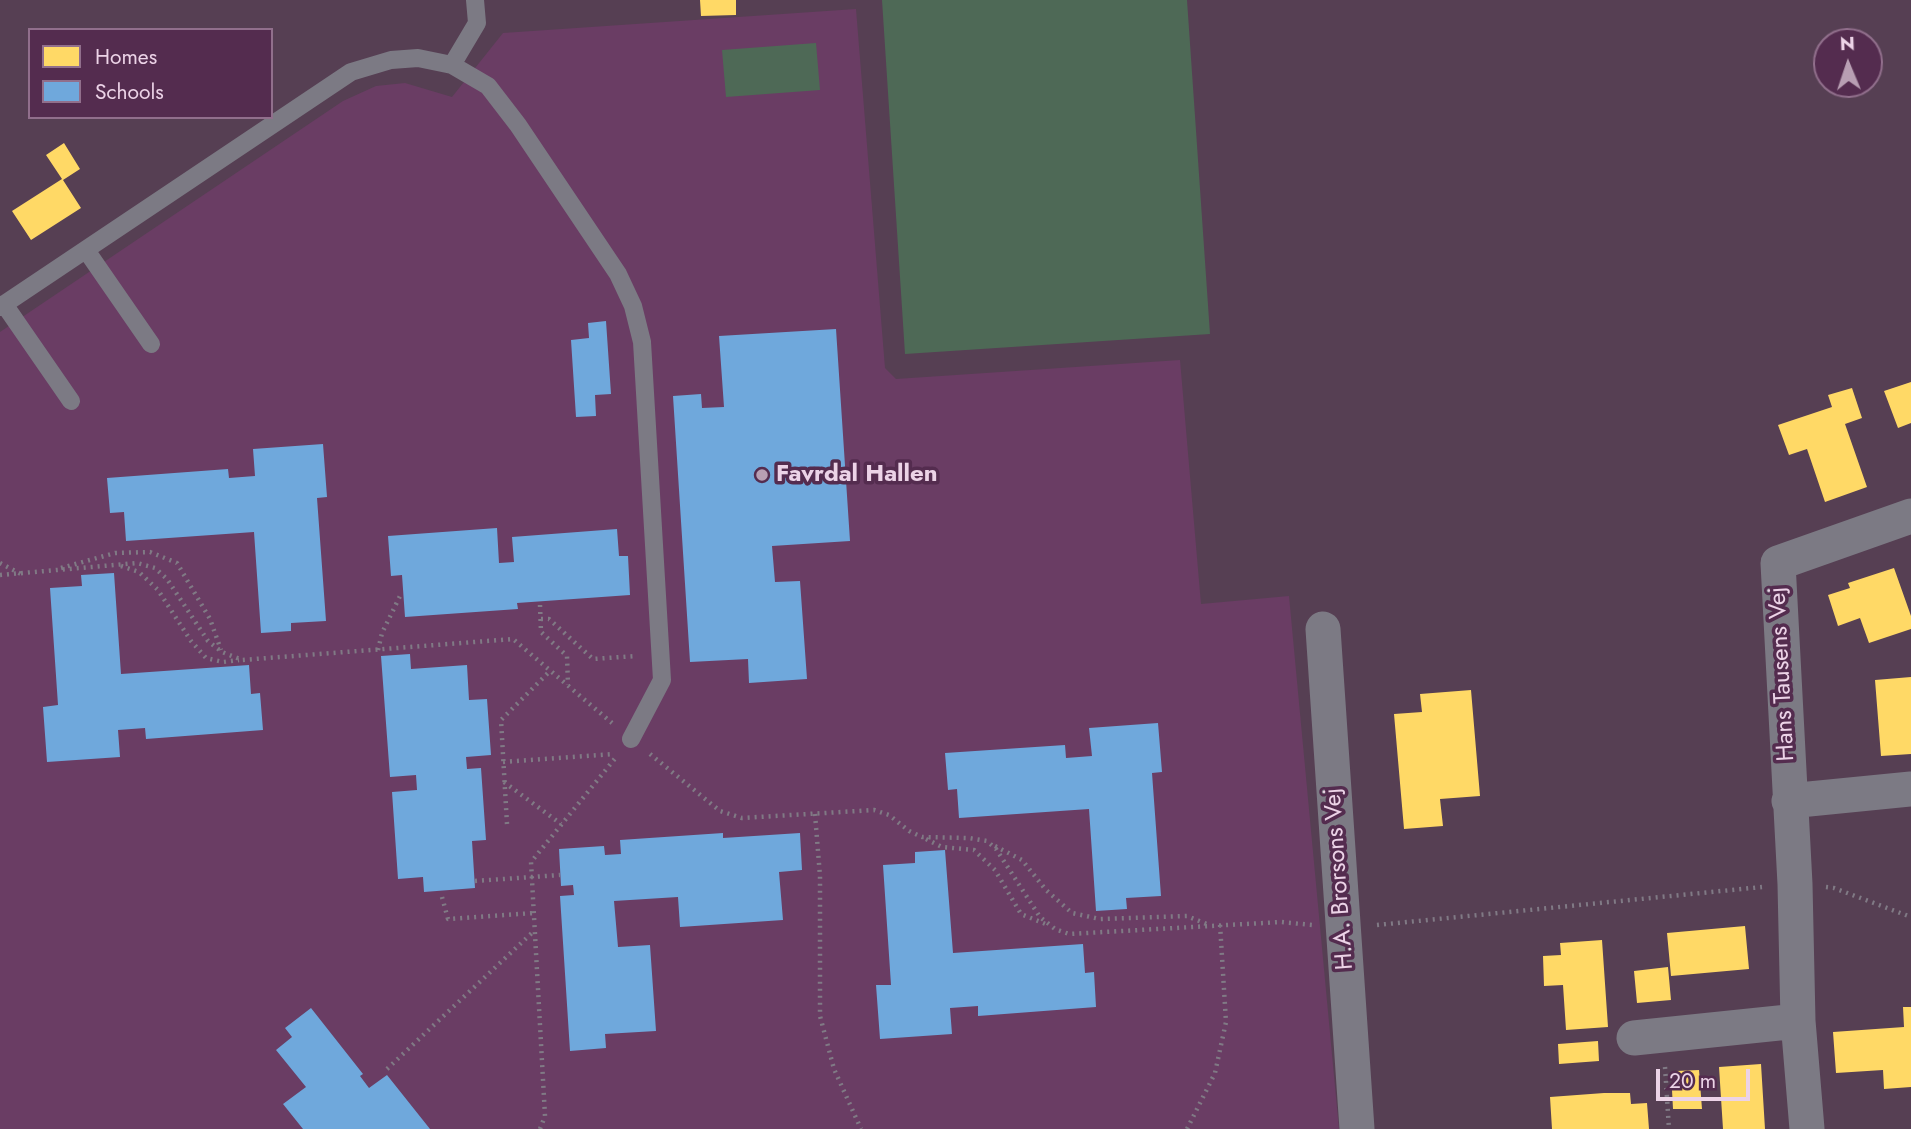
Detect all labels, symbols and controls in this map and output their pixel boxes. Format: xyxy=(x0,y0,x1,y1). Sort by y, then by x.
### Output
legend xyxy=(28,28,273,119)
north arrow xyxy=(1813,28,1883,98)
text: N xyxy=(1839,30,1855,57)
text: Homes xyxy=(95,42,157,72)
text: Schools xyxy=(95,77,164,107)
place label: Favrdal Hallen xyxy=(776,461,938,489)
marker: Favrdal Hallen xyxy=(754,467,770,483)
street label: Hans Tausens Vej xyxy=(1764,586,1802,762)
street label: H.A. Brorsons Vej xyxy=(1319,787,1361,971)
scale bar xyxy=(1659,1056,1754,1100)
text: 20 m xyxy=(1669,1066,1716,1096)

